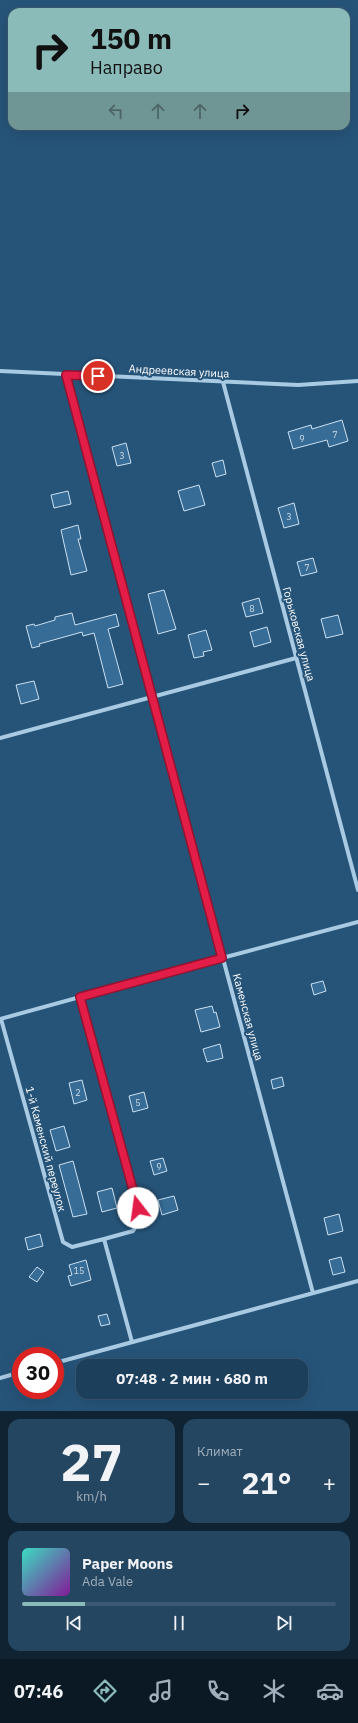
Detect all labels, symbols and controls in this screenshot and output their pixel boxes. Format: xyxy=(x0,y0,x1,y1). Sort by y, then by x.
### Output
text: 150 m xyxy=(90,20,172,57)
icon: right xyxy=(24,24,76,76)
text: Направо xyxy=(90,56,163,79)
icon: left xyxy=(105,100,127,122)
icon: ahead xyxy=(147,100,169,122)
icon: ahead xyxy=(189,100,211,122)
icon: right xyxy=(231,100,253,122)
pin xyxy=(81,359,115,393)
street label: Андреевская улица xyxy=(128,361,230,381)
icon: arrive xyxy=(87,365,109,387)
house number: 7 xyxy=(332,429,338,440)
house number: 9 xyxy=(299,433,305,444)
house number: 3 xyxy=(119,450,125,461)
house number: 3 xyxy=(286,511,292,522)
house number: 7 xyxy=(304,562,310,573)
street label: Горьковская улица xyxy=(280,585,318,683)
house number: 8 xyxy=(249,603,255,614)
street label: Каменская улица xyxy=(230,972,266,1062)
street label: 1-й Каменский переулок xyxy=(23,1085,69,1213)
house number: 2 xyxy=(75,1087,81,1098)
house number: 5 xyxy=(135,1097,141,1108)
house number: 9 xyxy=(156,1161,162,1172)
position arrow xyxy=(117,1187,159,1229)
house number: 15 xyxy=(74,1265,84,1276)
speed limit sign: 30 xyxy=(12,1347,64,1399)
text: 07:48 · 2 мин · 680 m xyxy=(116,1369,268,1388)
text: 27 xyxy=(60,1428,123,1495)
text: Климат xyxy=(197,1443,243,1460)
text: 21° xyxy=(241,1463,292,1502)
text: − xyxy=(197,1468,210,1497)
text: + xyxy=(323,1468,336,1497)
text: km/h xyxy=(76,1488,107,1505)
text: Paper Moons xyxy=(82,1554,173,1573)
text: Ada Vale xyxy=(82,1573,133,1590)
icon: previous xyxy=(63,1612,85,1634)
icon: pause xyxy=(168,1612,190,1634)
icon: next xyxy=(273,1612,295,1634)
icon: directions xyxy=(91,1677,119,1705)
icon: music xyxy=(147,1677,175,1705)
icon: phone xyxy=(204,1677,232,1705)
icon: climate xyxy=(260,1677,288,1705)
icon: car xyxy=(316,1677,344,1705)
text: 07:46 xyxy=(14,1680,63,1703)

